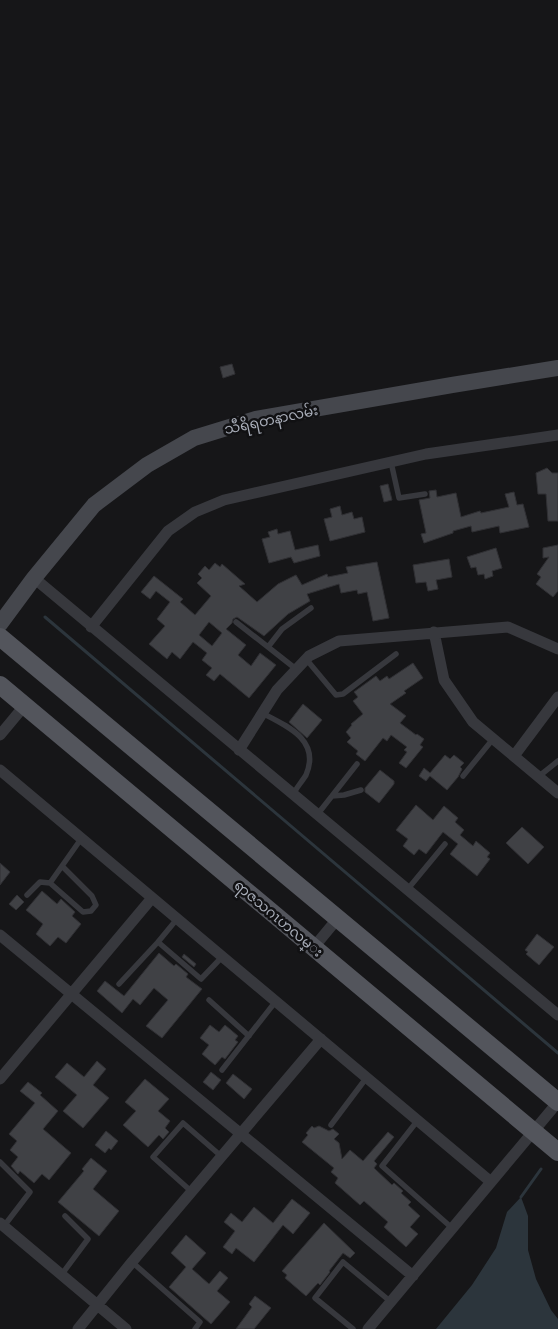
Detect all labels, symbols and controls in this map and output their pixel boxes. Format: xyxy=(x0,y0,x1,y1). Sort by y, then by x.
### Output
street label: သီရိရတနာလမ်း xyxy=(222,400,320,441)
street label: ရာဇသဂၤဟလမ္း xyxy=(229,876,327,963)

